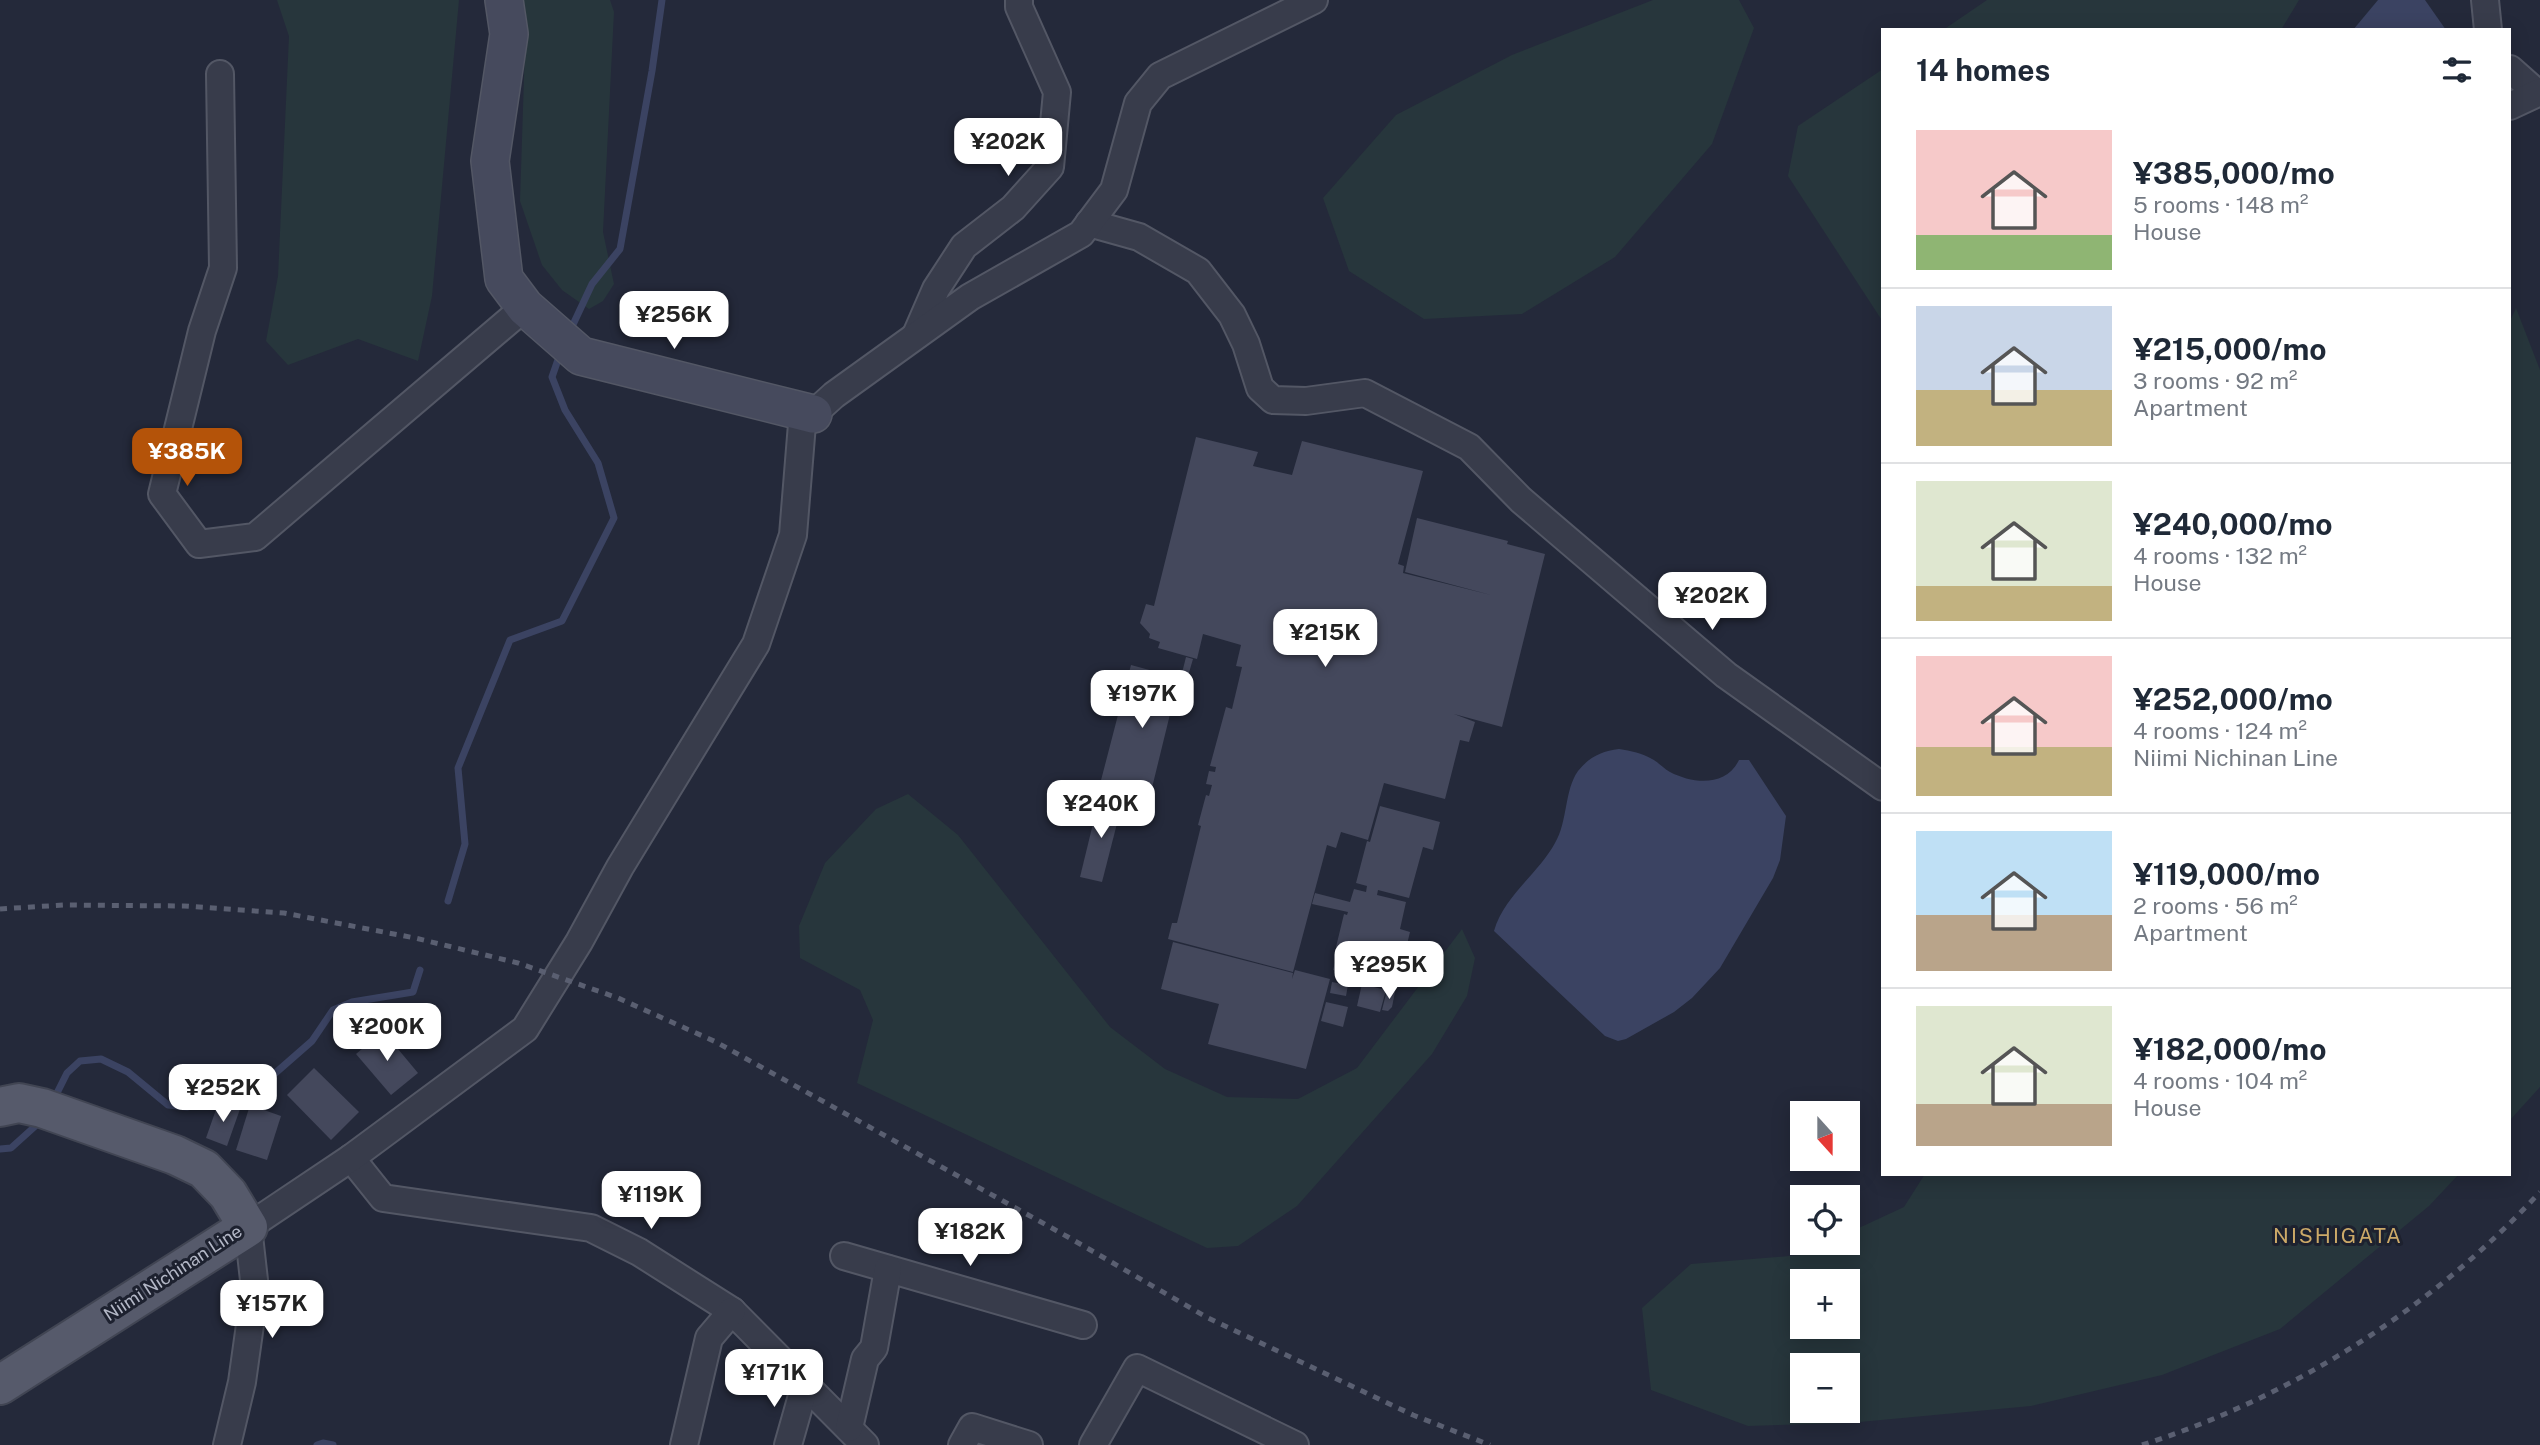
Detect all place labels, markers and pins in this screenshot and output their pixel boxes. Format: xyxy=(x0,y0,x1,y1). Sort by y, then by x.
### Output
pin: ¥202K xyxy=(959,118,1057,178)
pin: ¥256K xyxy=(625,292,723,351)
pin: ¥385K xyxy=(138,428,236,488)
pin: ¥202K xyxy=(1663,572,1761,632)
pin: ¥215K xyxy=(1276,610,1374,669)
pin: ¥197K xyxy=(1093,670,1191,730)
pin: ¥240K xyxy=(1052,780,1150,840)
pin: ¥295K xyxy=(1340,942,1438,1001)
pin: ¥200K xyxy=(338,1004,436,1063)
pin: ¥252K xyxy=(174,1064,272,1124)
pin: ¥119K xyxy=(602,1172,700,1231)
pin: ¥182K xyxy=(921,1208,1019,1268)
pin: ¥157K xyxy=(223,1280,321,1340)
pin: ¥171K xyxy=(725,1350,823,1409)

